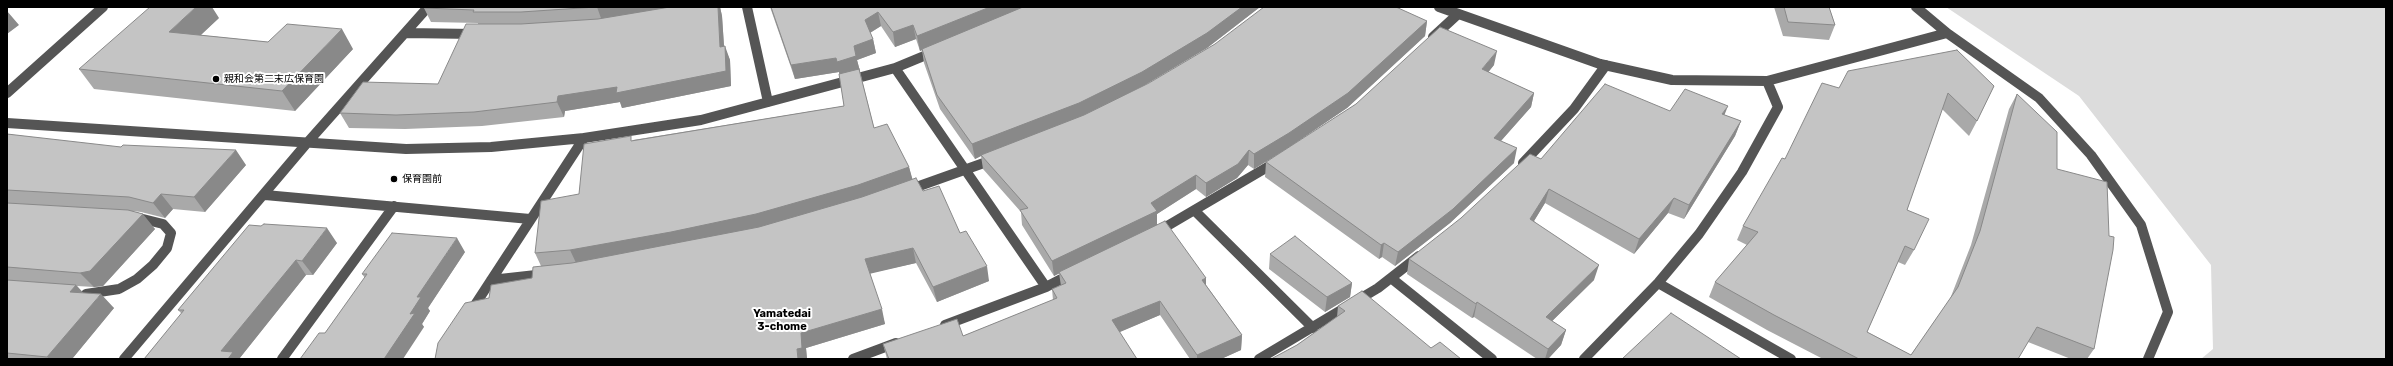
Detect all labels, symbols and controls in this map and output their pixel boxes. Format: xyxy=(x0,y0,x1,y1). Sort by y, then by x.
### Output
place label: 親和会第二末広保育園 xyxy=(224,73,324,85)
marker: 親和会第二末広保育園 xyxy=(211,74,221,84)
place label: 保育園前 xyxy=(402,173,442,185)
marker: 保育園前 xyxy=(389,174,399,184)
district label: Yamatedai 3-chome xyxy=(753,307,811,333)

